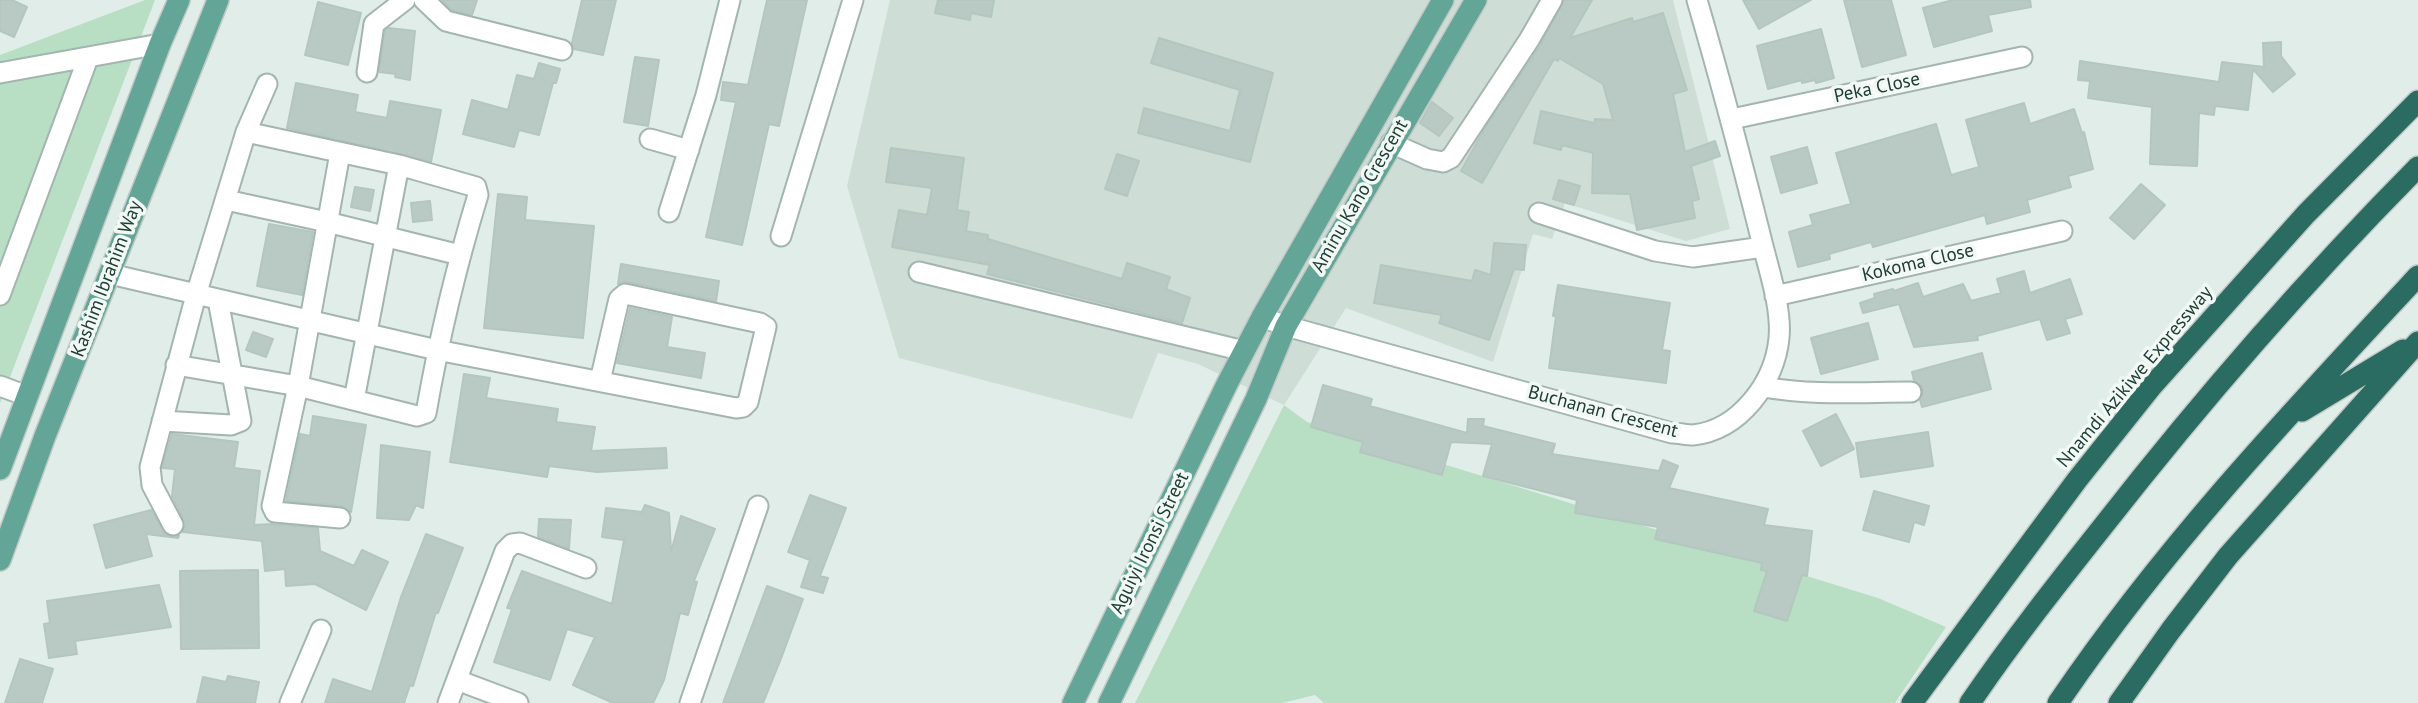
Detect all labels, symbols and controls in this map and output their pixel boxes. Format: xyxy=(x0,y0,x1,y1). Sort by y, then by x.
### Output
street label: Peka Close xyxy=(1832,68,1922,108)
street label: Aminu Kano Crescent xyxy=(1307,116,1413,276)
street label: Kashim Ibrahim Way xyxy=(67,198,147,360)
street label: Kokoma Close xyxy=(1860,239,1976,287)
street label: Nnamdi Azikiwe Expressway xyxy=(2052,282,2218,472)
street label: Buchanan Crescent xyxy=(1526,381,1680,443)
street label: Aguiyi Ironsi Street xyxy=(1106,468,1194,618)

